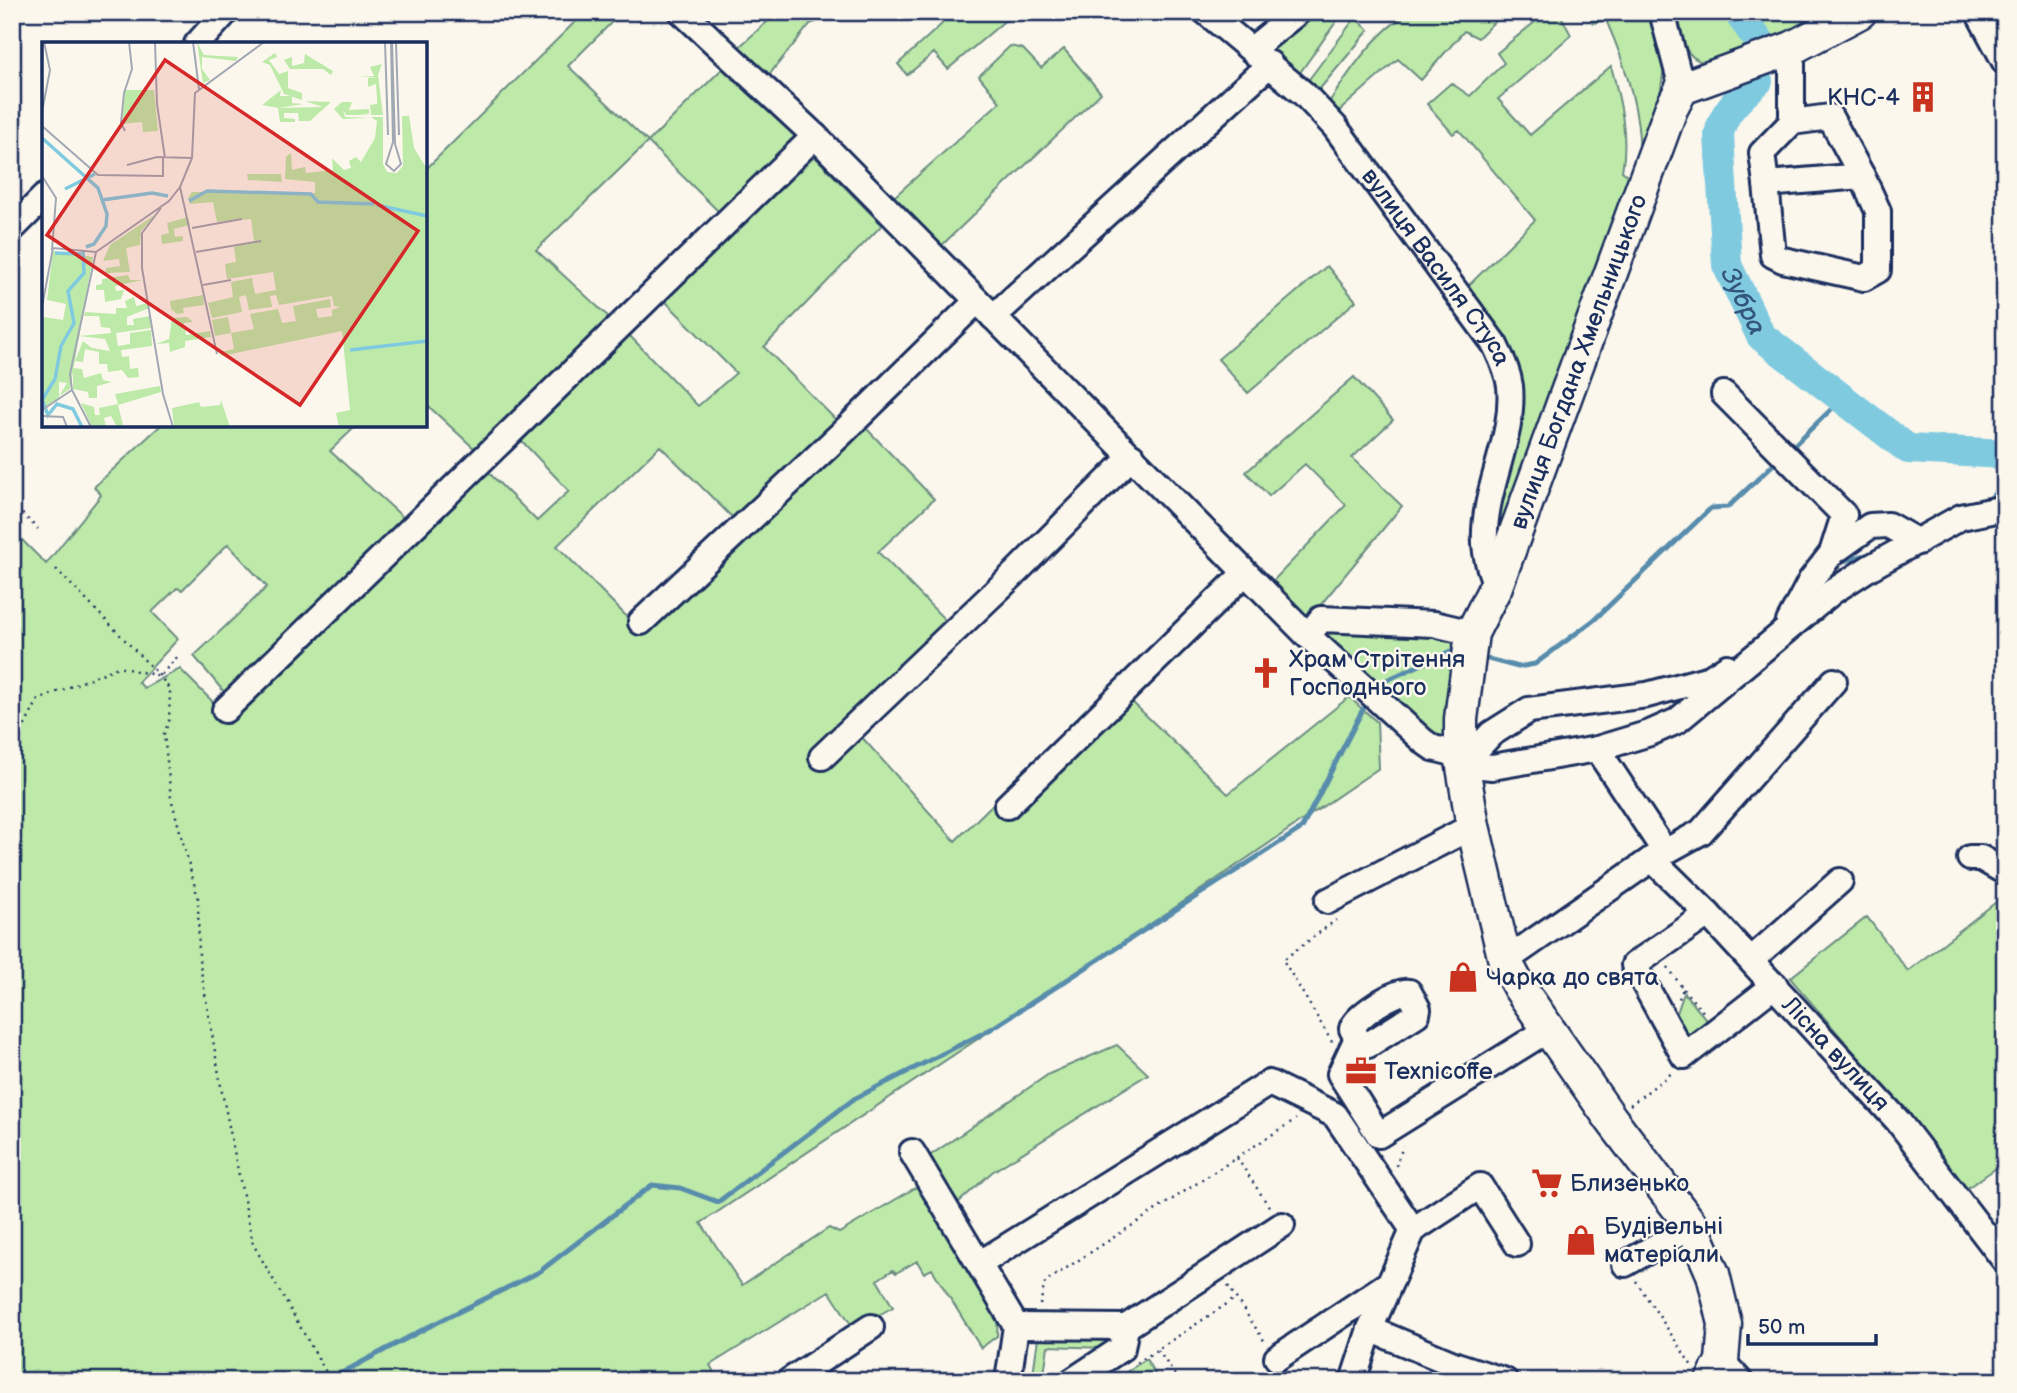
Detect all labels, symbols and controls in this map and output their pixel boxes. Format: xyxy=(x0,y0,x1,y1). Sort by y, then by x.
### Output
inset map xyxy=(42,42,427,427)
building icon: КНС-4 xyxy=(1906,80,1940,114)
place label: КНС-4 xyxy=(1827,83,1900,112)
street label: вулиця Василя Стуса xyxy=(1355,163,1517,370)
street label: вулиця Богдана Хмельницького xyxy=(1504,190,1653,533)
water label: Зубра xyxy=(1713,262,1772,340)
place label: Храм Стрітення Господнього xyxy=(1289,645,1465,702)
church icon: Храм Стрітення Господнього xyxy=(1249,656,1283,690)
shop icon: Чарка до свята xyxy=(1446,960,1480,994)
place label: Чарка до свята xyxy=(1486,963,1659,992)
street label: Лісна вулиця xyxy=(1775,990,1896,1117)
office icon: Texnicoffe xyxy=(1344,1054,1378,1088)
place label: Texnicoffe xyxy=(1384,1057,1493,1086)
supermarket icon: Близенько xyxy=(1530,1166,1564,1200)
place label: Близенько xyxy=(1570,1169,1689,1198)
place label: Будівельні матеріали xyxy=(1604,1212,1723,1269)
shop icon: Будівельні матеріали xyxy=(1564,1223,1598,1257)
scale bar xyxy=(1748,1302,1875,1346)
text: 50 m xyxy=(1758,1315,1805,1340)

